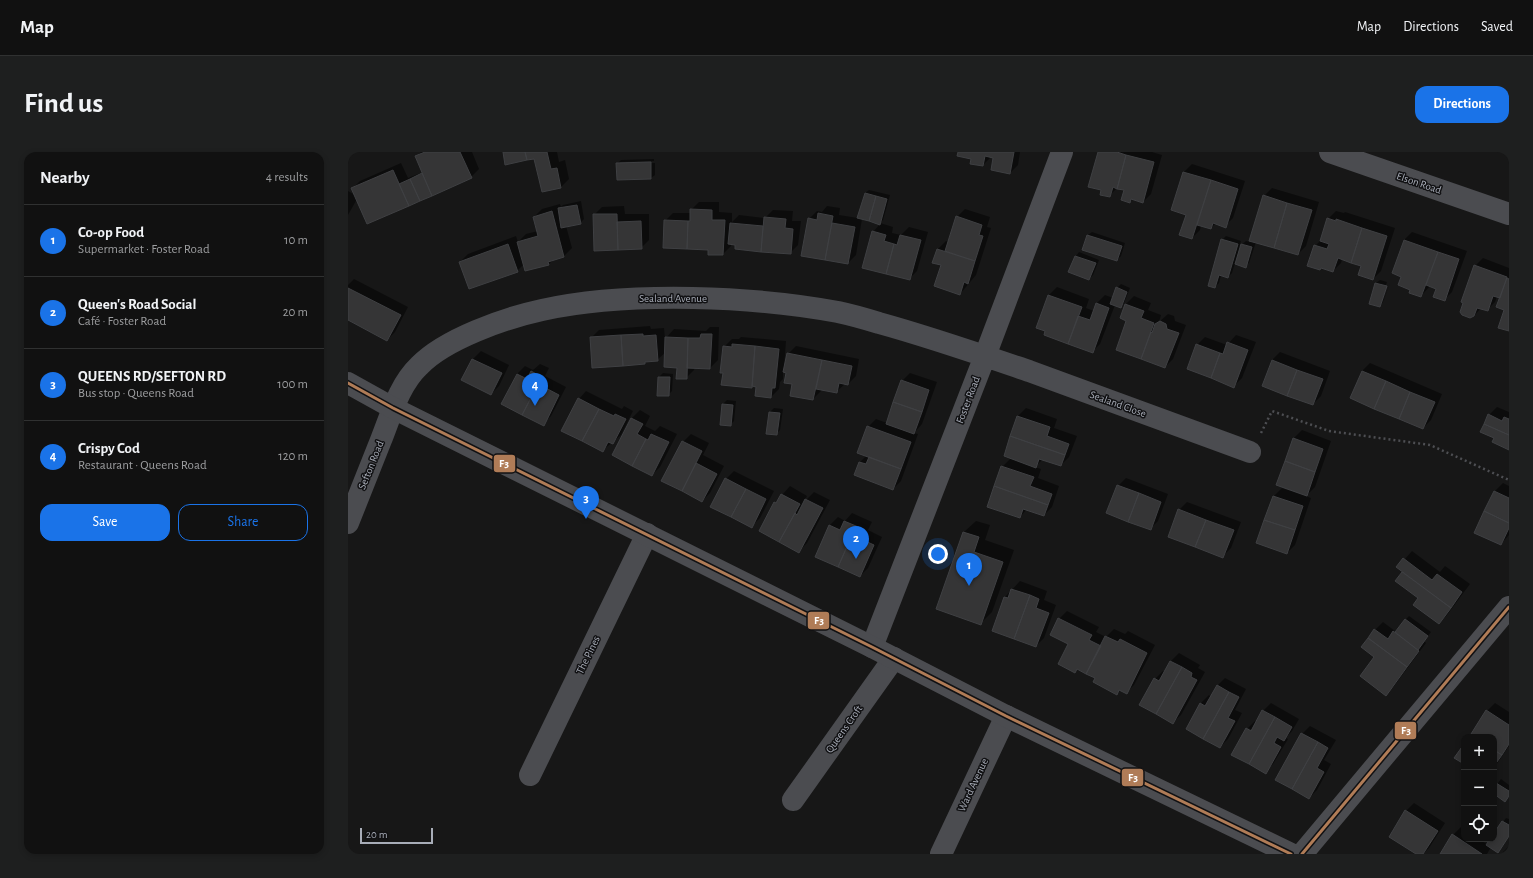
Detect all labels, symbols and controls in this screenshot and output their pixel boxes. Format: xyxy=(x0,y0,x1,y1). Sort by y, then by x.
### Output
text: Map xyxy=(20,18,54,37)
text: Map xyxy=(1357,20,1381,34)
text: Directions xyxy=(1403,20,1459,34)
text: Saved xyxy=(1481,20,1513,34)
button: Directions xyxy=(1415,86,1509,123)
text: Find us xyxy=(24,90,103,118)
text: Nearby xyxy=(40,169,90,186)
street label: Elson Road xyxy=(1395,170,1443,196)
text: 4 results xyxy=(266,171,308,184)
text: Co-op Food xyxy=(78,225,144,240)
text: 1 xyxy=(51,234,55,247)
text: 10 m xyxy=(284,234,308,247)
text: Supermarket · Foster Road xyxy=(78,243,210,256)
street label: Sealand Avenue xyxy=(639,293,707,304)
text: Queen's Road Social xyxy=(78,297,197,312)
text: 2 xyxy=(50,306,56,319)
text: 20 m xyxy=(283,306,308,319)
text: Café · Foster Road xyxy=(78,315,166,328)
text: QUEENS RD/SEFTON RD xyxy=(78,369,226,384)
pin: 4 xyxy=(522,373,548,406)
street label: Foster Road xyxy=(954,375,982,425)
text: 3 xyxy=(50,378,56,391)
text: 100 m xyxy=(277,378,308,391)
text: Bus stop · Queens Road xyxy=(78,387,194,400)
street label: Sealand Close xyxy=(1088,389,1148,419)
street label: Sefton Road xyxy=(356,439,386,491)
text: Crispy Cod xyxy=(78,441,140,456)
text: 4 xyxy=(50,450,56,463)
text: 120 m xyxy=(278,450,308,463)
line badge: F3 xyxy=(493,454,516,473)
text: F3 xyxy=(499,458,509,469)
text: Restaurant · Queens Road xyxy=(78,459,207,472)
pin: 3 xyxy=(573,486,599,519)
button: Save xyxy=(40,504,170,541)
button: Share xyxy=(178,504,308,541)
pin: 2 xyxy=(843,526,869,559)
your location xyxy=(928,544,948,564)
pin: 1 xyxy=(956,553,982,586)
line badge: F3 xyxy=(807,611,830,630)
text: F3 xyxy=(814,615,824,626)
street label: The Pines xyxy=(574,634,602,676)
street label: Queens Croft xyxy=(824,703,865,755)
line badge: F3 xyxy=(1394,721,1417,740)
text: F3 xyxy=(1401,725,1411,736)
map controls xyxy=(1461,734,1497,842)
button: + xyxy=(1461,734,1497,770)
street label: Ward Avenue xyxy=(956,757,990,813)
line badge: F3 xyxy=(1121,768,1144,787)
button: − xyxy=(1461,770,1497,806)
text: F3 xyxy=(1128,772,1138,783)
button: locate xyxy=(1461,806,1497,842)
scale bar xyxy=(360,826,433,845)
text: 20 m xyxy=(366,829,387,840)

